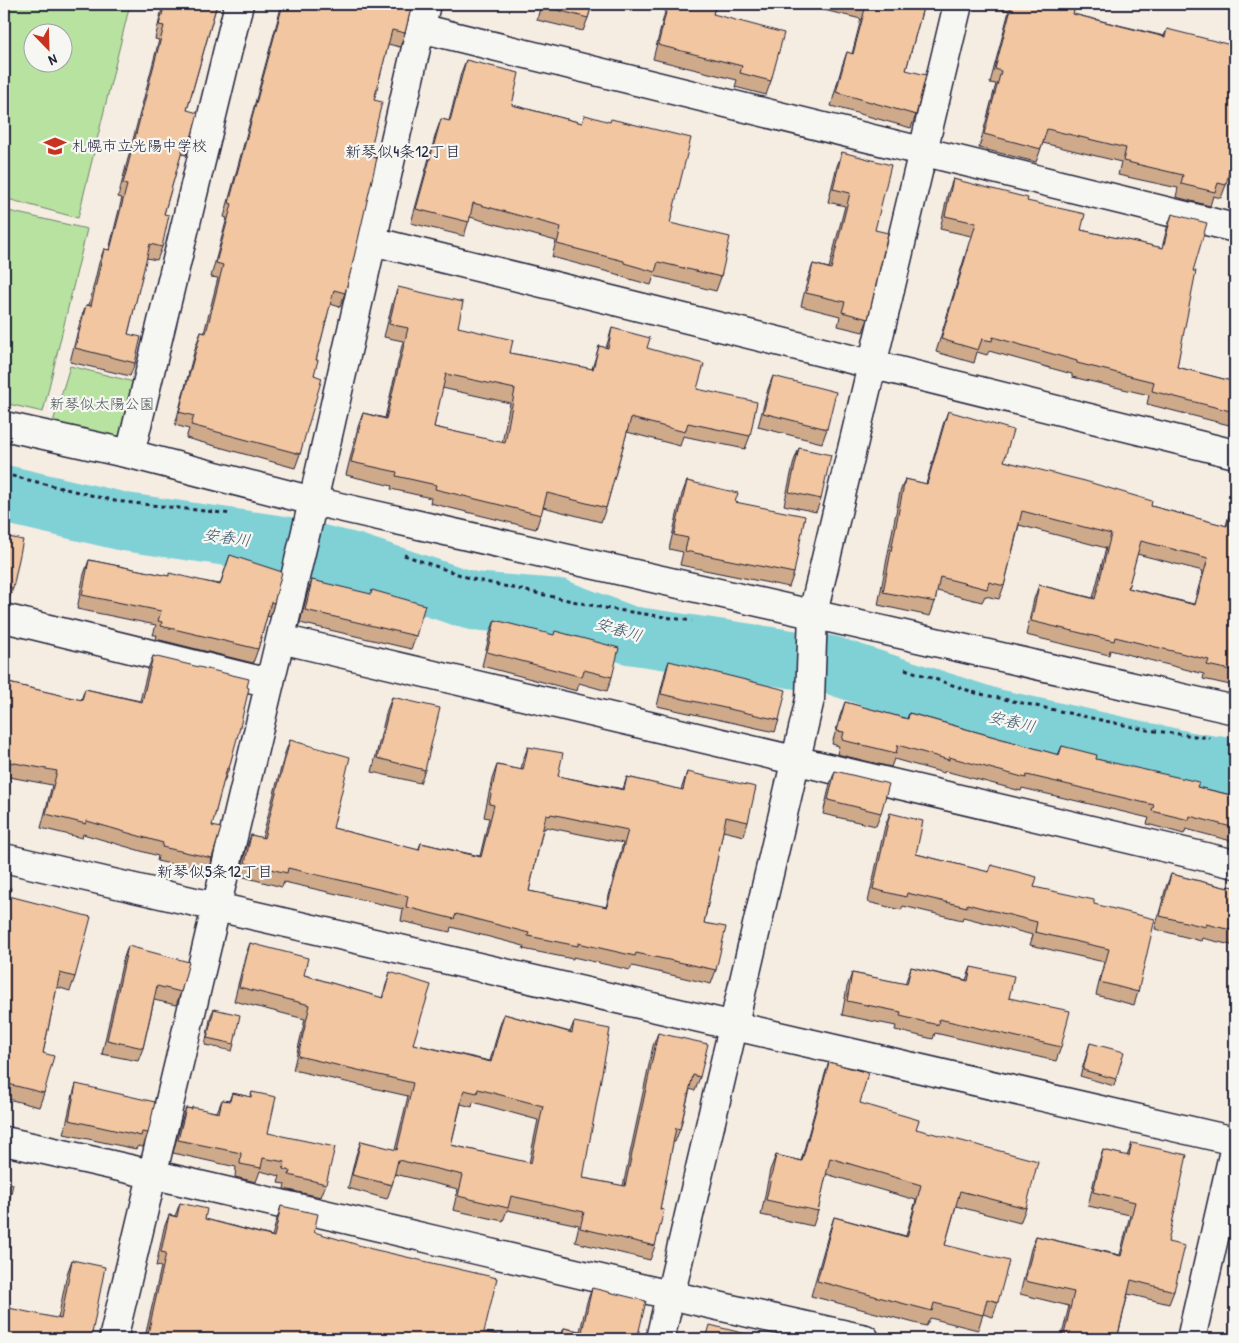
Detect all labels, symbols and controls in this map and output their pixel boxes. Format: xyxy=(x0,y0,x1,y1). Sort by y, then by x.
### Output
north arrow xyxy=(22,22,72,72)
text: N xyxy=(46,50,60,71)
school or university icon: 札幌市立光陽中学校 xyxy=(42,133,68,159)
place label: 札幌市立光陽中学校 xyxy=(72,135,207,156)
district label: 新琴似4条12丁目 xyxy=(345,140,461,162)
park label: 新琴似太陽公園 xyxy=(49,393,155,414)
water label: 安春川 xyxy=(202,523,252,551)
water label: 安春川 xyxy=(593,611,645,647)
water label: 安春川 xyxy=(986,705,1038,737)
district label: 新琴似5条12丁目 xyxy=(157,860,273,882)

